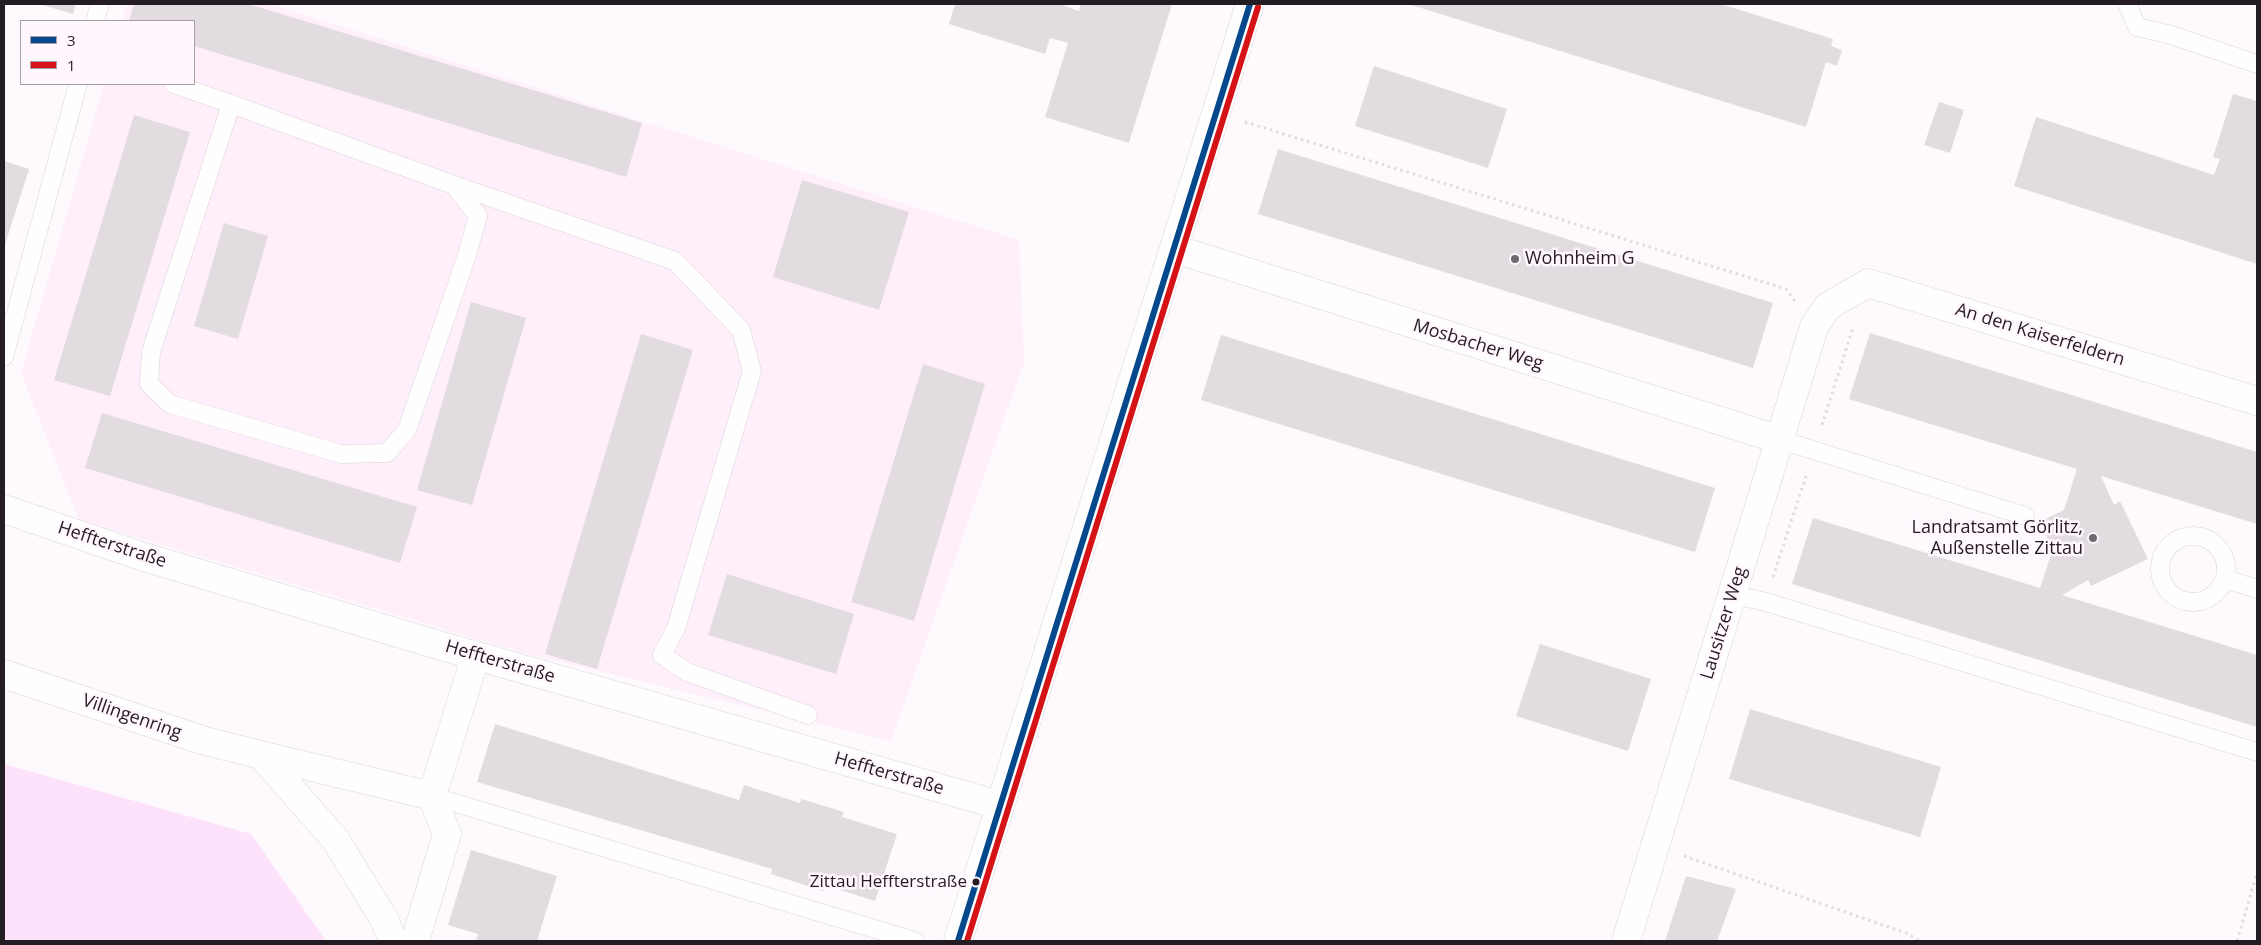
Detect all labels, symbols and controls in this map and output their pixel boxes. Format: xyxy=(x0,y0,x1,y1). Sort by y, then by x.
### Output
legend xyxy=(20,20,195,85)
text: 3 xyxy=(67,30,76,50)
text: 1 xyxy=(67,55,76,75)
place label: Wohnheim G xyxy=(1525,248,1635,270)
marker: Wohnheim G xyxy=(1509,253,1521,265)
street label: An den Kaiserfeldern xyxy=(1953,299,2127,371)
street label: Mosbacher Weg xyxy=(1410,315,1546,375)
street label: Heffterstraße xyxy=(55,517,169,573)
place label: Landratsamt Görlitz, Außenstelle Zittau xyxy=(1912,517,2083,560)
marker: Landratsamt Görlitz, Außenstelle Zittau xyxy=(2087,532,2099,544)
street label: Lausitzer Weg xyxy=(1697,564,1751,682)
street label: Heffterstraße xyxy=(443,636,557,688)
street label: Villingenring xyxy=(80,690,184,744)
street label: Heffterstraße xyxy=(832,748,946,800)
place label: Zittau Heffterstraße xyxy=(810,872,967,892)
marker: Zittau Heffterstraße xyxy=(971,877,981,887)

